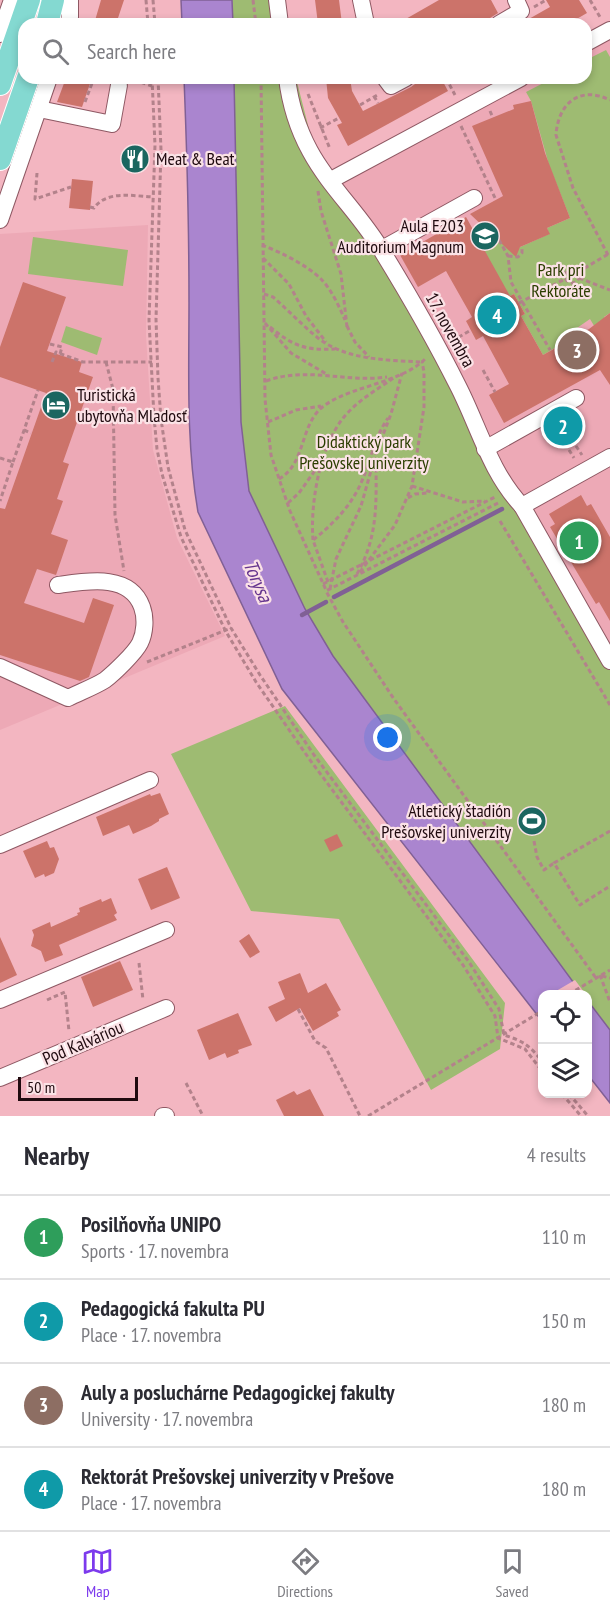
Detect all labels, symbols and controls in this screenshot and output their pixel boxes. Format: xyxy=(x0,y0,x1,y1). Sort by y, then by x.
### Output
search box xyxy=(18,18,592,84)
icon: search xyxy=(39,35,72,68)
text: Search here xyxy=(87,37,176,65)
restaurant icon: Meat & Beat xyxy=(119,143,151,175)
place label: Meat & Beat xyxy=(156,147,235,170)
place label: Aula E203 Auditorium Magnum xyxy=(337,214,464,258)
school or university icon: Aula E203 Auditorium Magnum xyxy=(469,220,501,252)
park label: Park pri Rektoráte xyxy=(531,258,591,302)
street label: 17. novembra xyxy=(421,288,480,371)
pin: 4 xyxy=(478,292,516,338)
pin: 3 xyxy=(558,328,596,372)
place label: Turistická ubytovňa Mladosť xyxy=(77,383,187,427)
hotel icon: Turistická ubytovňa Mladosť xyxy=(40,389,72,421)
pin: 2 xyxy=(544,404,582,448)
park label: Didaktický park Prešovskej univerzity xyxy=(299,430,429,474)
pin: 1 xyxy=(560,518,598,564)
water label: Torysa xyxy=(238,556,279,607)
your location xyxy=(373,723,402,752)
place label: Atletický štadión Prešovskej univerzity xyxy=(381,799,511,843)
sports icon: Atletický štadión Prešovskej univerzity xyxy=(516,805,548,837)
map controls xyxy=(538,990,592,1098)
button: locate xyxy=(538,990,592,1044)
street label: Pod Kalváriou xyxy=(39,1015,127,1070)
button: layers xyxy=(538,1044,592,1098)
scale bar xyxy=(18,1074,138,1102)
text: 50 m xyxy=(27,1077,55,1097)
text: Nearby xyxy=(24,1139,89,1172)
text: 4 results xyxy=(527,1142,586,1168)
text: Posilňovňa UNIPO xyxy=(81,1210,221,1238)
text: 1 xyxy=(39,1224,48,1250)
text: 110 m xyxy=(542,1224,586,1250)
text: Sports · 17. novembra xyxy=(81,1238,229,1264)
text: Pedagogická fakulta PU xyxy=(81,1294,265,1322)
text: 2 xyxy=(39,1308,48,1334)
text: 150 m xyxy=(542,1308,586,1334)
text: Place · 17. novembra xyxy=(81,1322,222,1348)
text: Auly a posluchárne Pedagogickej fakulty xyxy=(81,1378,395,1406)
text: 3 xyxy=(39,1392,48,1418)
text: 180 m xyxy=(542,1392,586,1418)
text: University · 17. novembra xyxy=(81,1406,253,1432)
text: Rektorát Prešovskej univerzity v Prešove xyxy=(81,1462,394,1490)
text: 4 xyxy=(39,1476,48,1502)
text: 180 m xyxy=(542,1476,586,1502)
text: Place · 17. novembra xyxy=(81,1490,222,1516)
tab: Map xyxy=(81,1545,114,1601)
tab: Directions xyxy=(277,1545,333,1601)
tab: Saved xyxy=(496,1545,529,1601)

